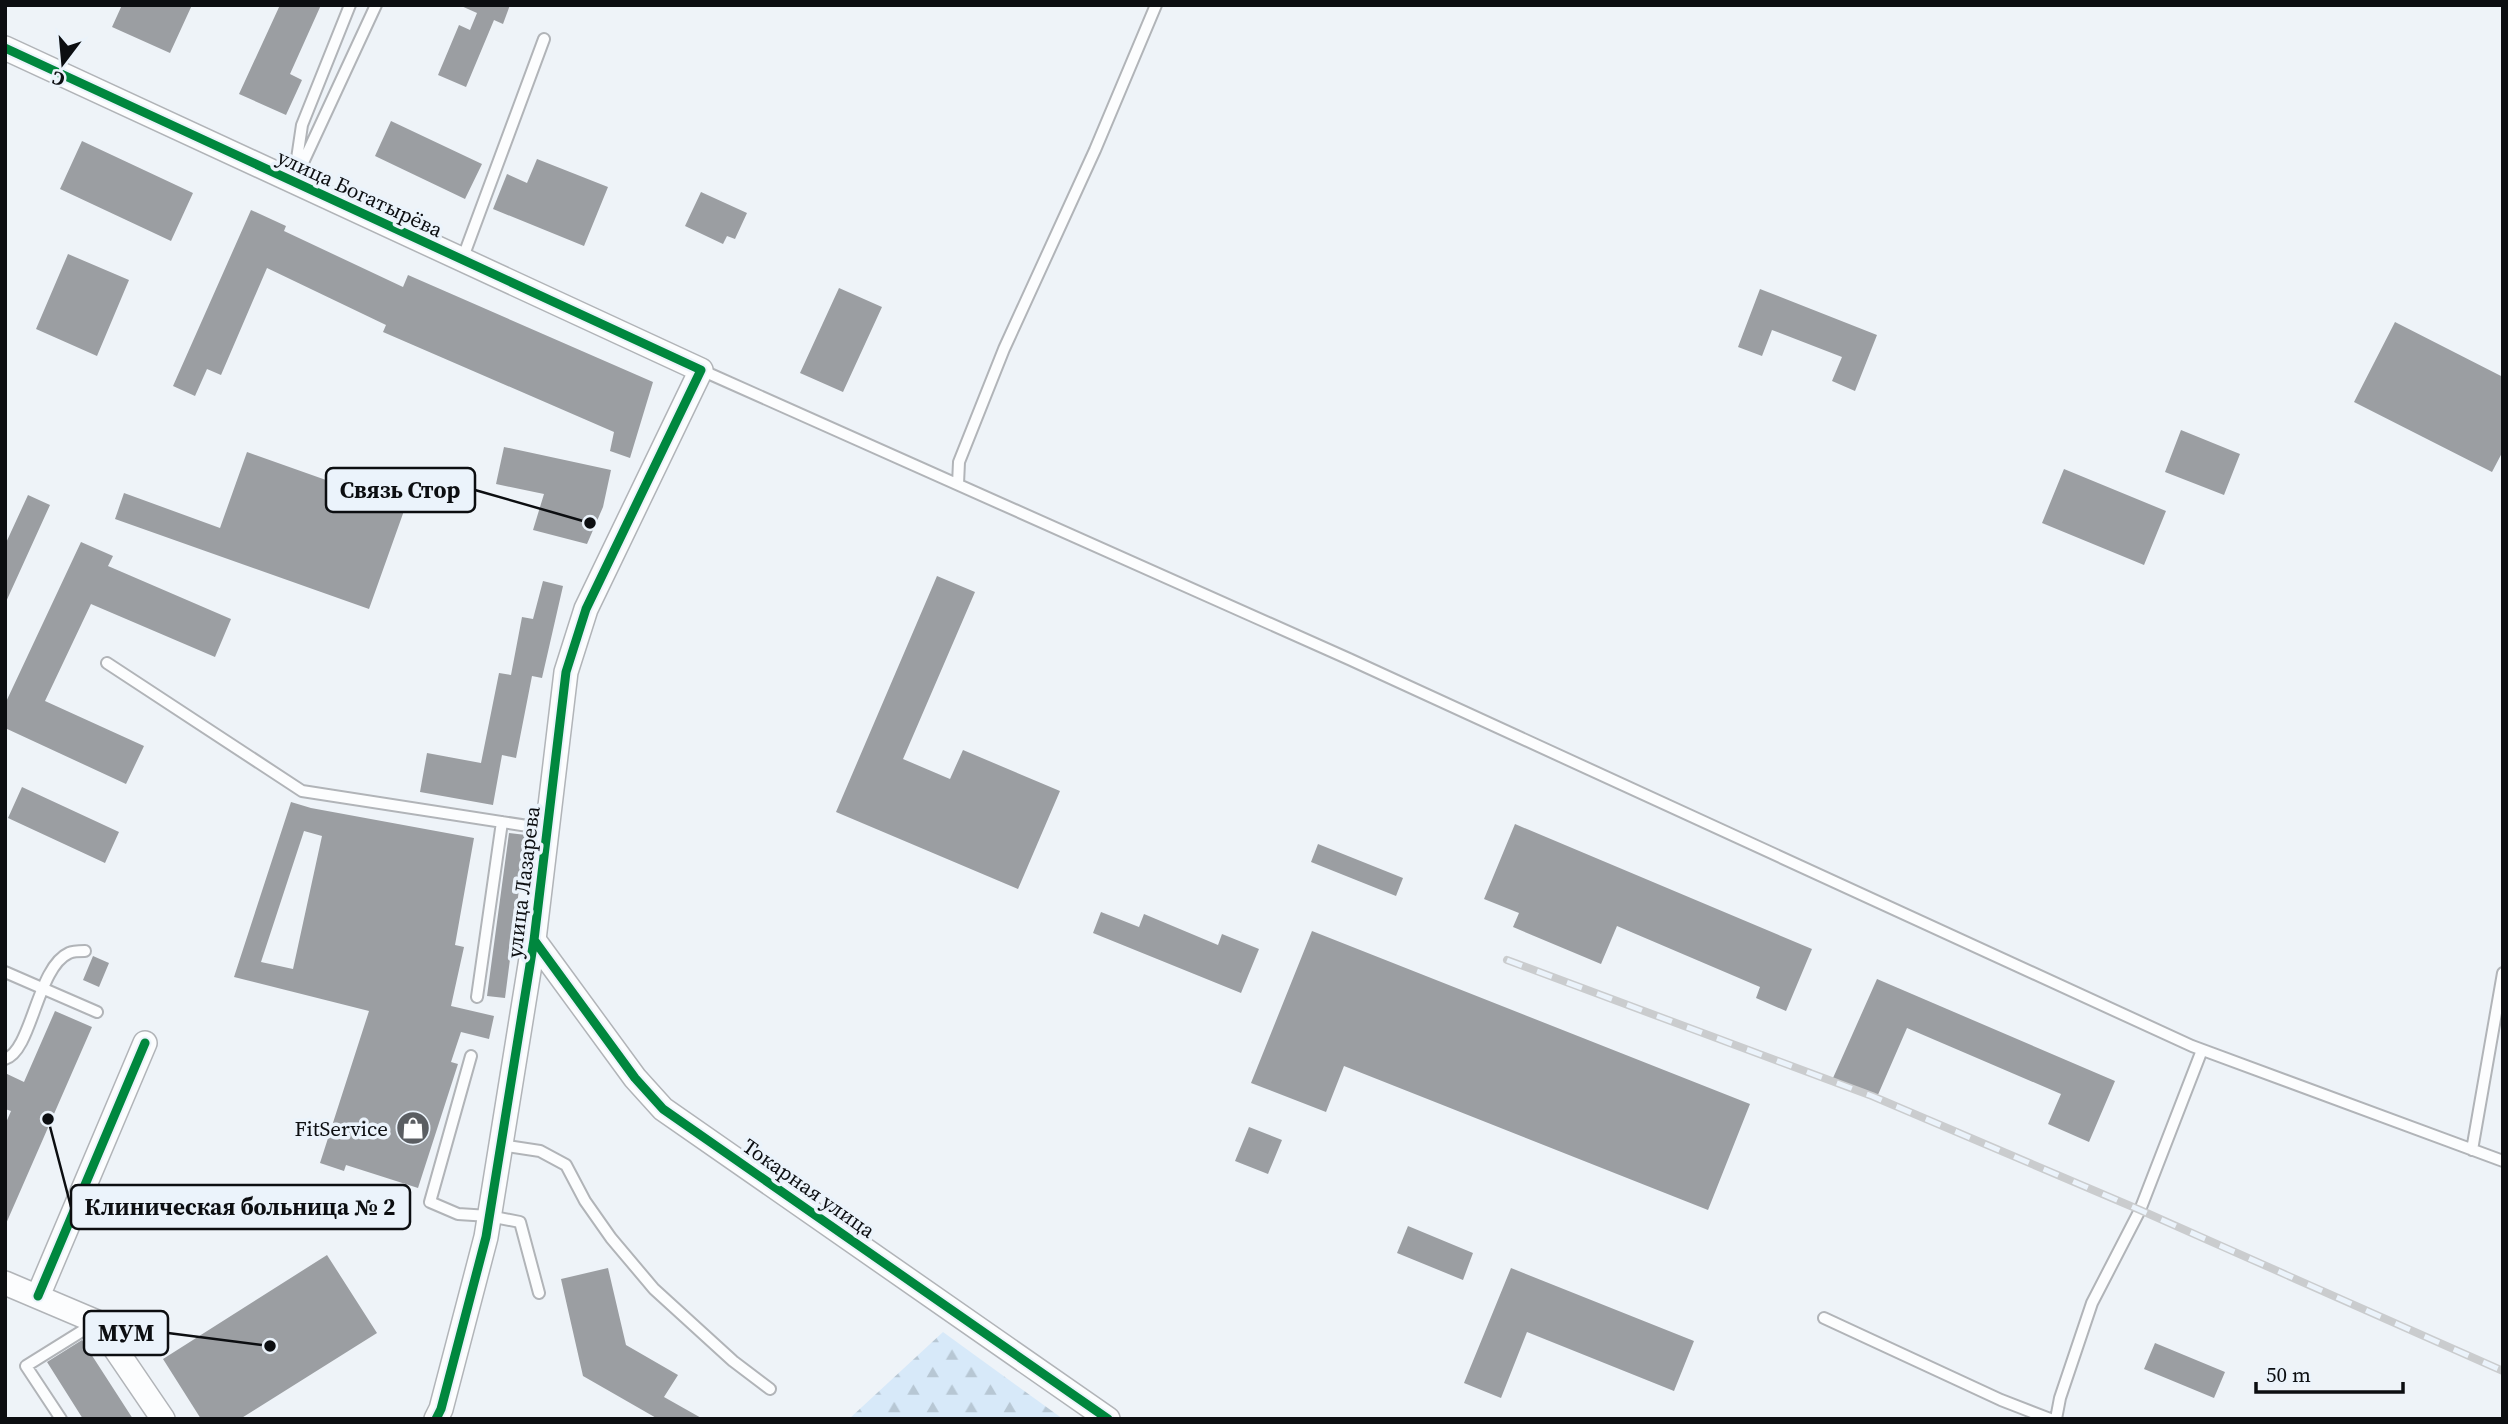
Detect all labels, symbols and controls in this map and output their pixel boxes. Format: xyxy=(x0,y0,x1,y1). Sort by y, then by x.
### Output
north arrow xyxy=(28,28,98,98)
text: С xyxy=(49,65,68,93)
street label: улица Богатырёва xyxy=(273,142,448,244)
callout: Связь Стор xyxy=(326,468,475,512)
text: Связь Стор xyxy=(340,474,460,506)
street label: улица Лазарева xyxy=(499,804,547,960)
shop icon: FitService xyxy=(394,1109,432,1147)
place label: FitService xyxy=(295,1114,388,1143)
street label: Токарная улица xyxy=(737,1131,881,1245)
callout: Клиническая больница № 2 xyxy=(71,1185,410,1229)
text: Клиническая больница № 2 xyxy=(85,1191,395,1223)
callout: МУМ xyxy=(84,1311,168,1355)
text: МУМ xyxy=(98,1317,154,1349)
scale bar xyxy=(2256,1350,2403,1394)
text: 50 m xyxy=(2266,1360,2311,1389)

